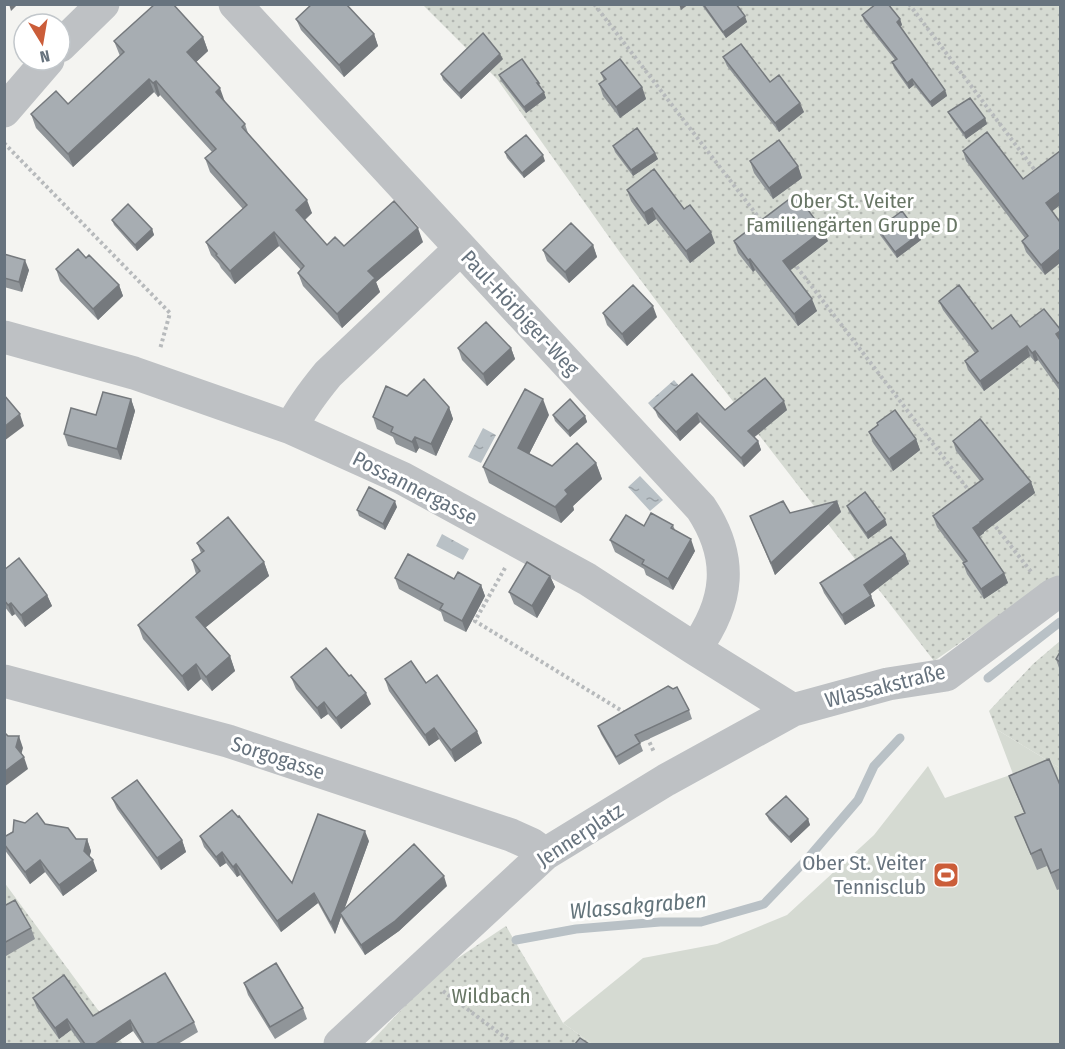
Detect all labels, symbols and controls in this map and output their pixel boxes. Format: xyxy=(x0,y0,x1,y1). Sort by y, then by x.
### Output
north arrow xyxy=(12,12,72,72)
text: N xyxy=(38,46,51,66)
park label: Ober St. Veiter Familiengärten Gruppe D xyxy=(746,188,958,238)
street label: Paul-Hörbiger-Weg xyxy=(455,245,585,381)
street label: Possannergasse xyxy=(348,445,482,531)
street label: Wlassakstraße xyxy=(822,658,948,714)
street label: Sorgogasse xyxy=(228,731,328,785)
street label: Jennerplatz xyxy=(532,797,628,873)
place label: Ober St. Veiter Tennisclub xyxy=(802,850,927,900)
sports icon: Ober St. Veiter Tennisclub xyxy=(931,860,961,890)
water label: Wlassakgraben xyxy=(568,886,708,925)
park label: Wildbach xyxy=(451,983,531,1009)

